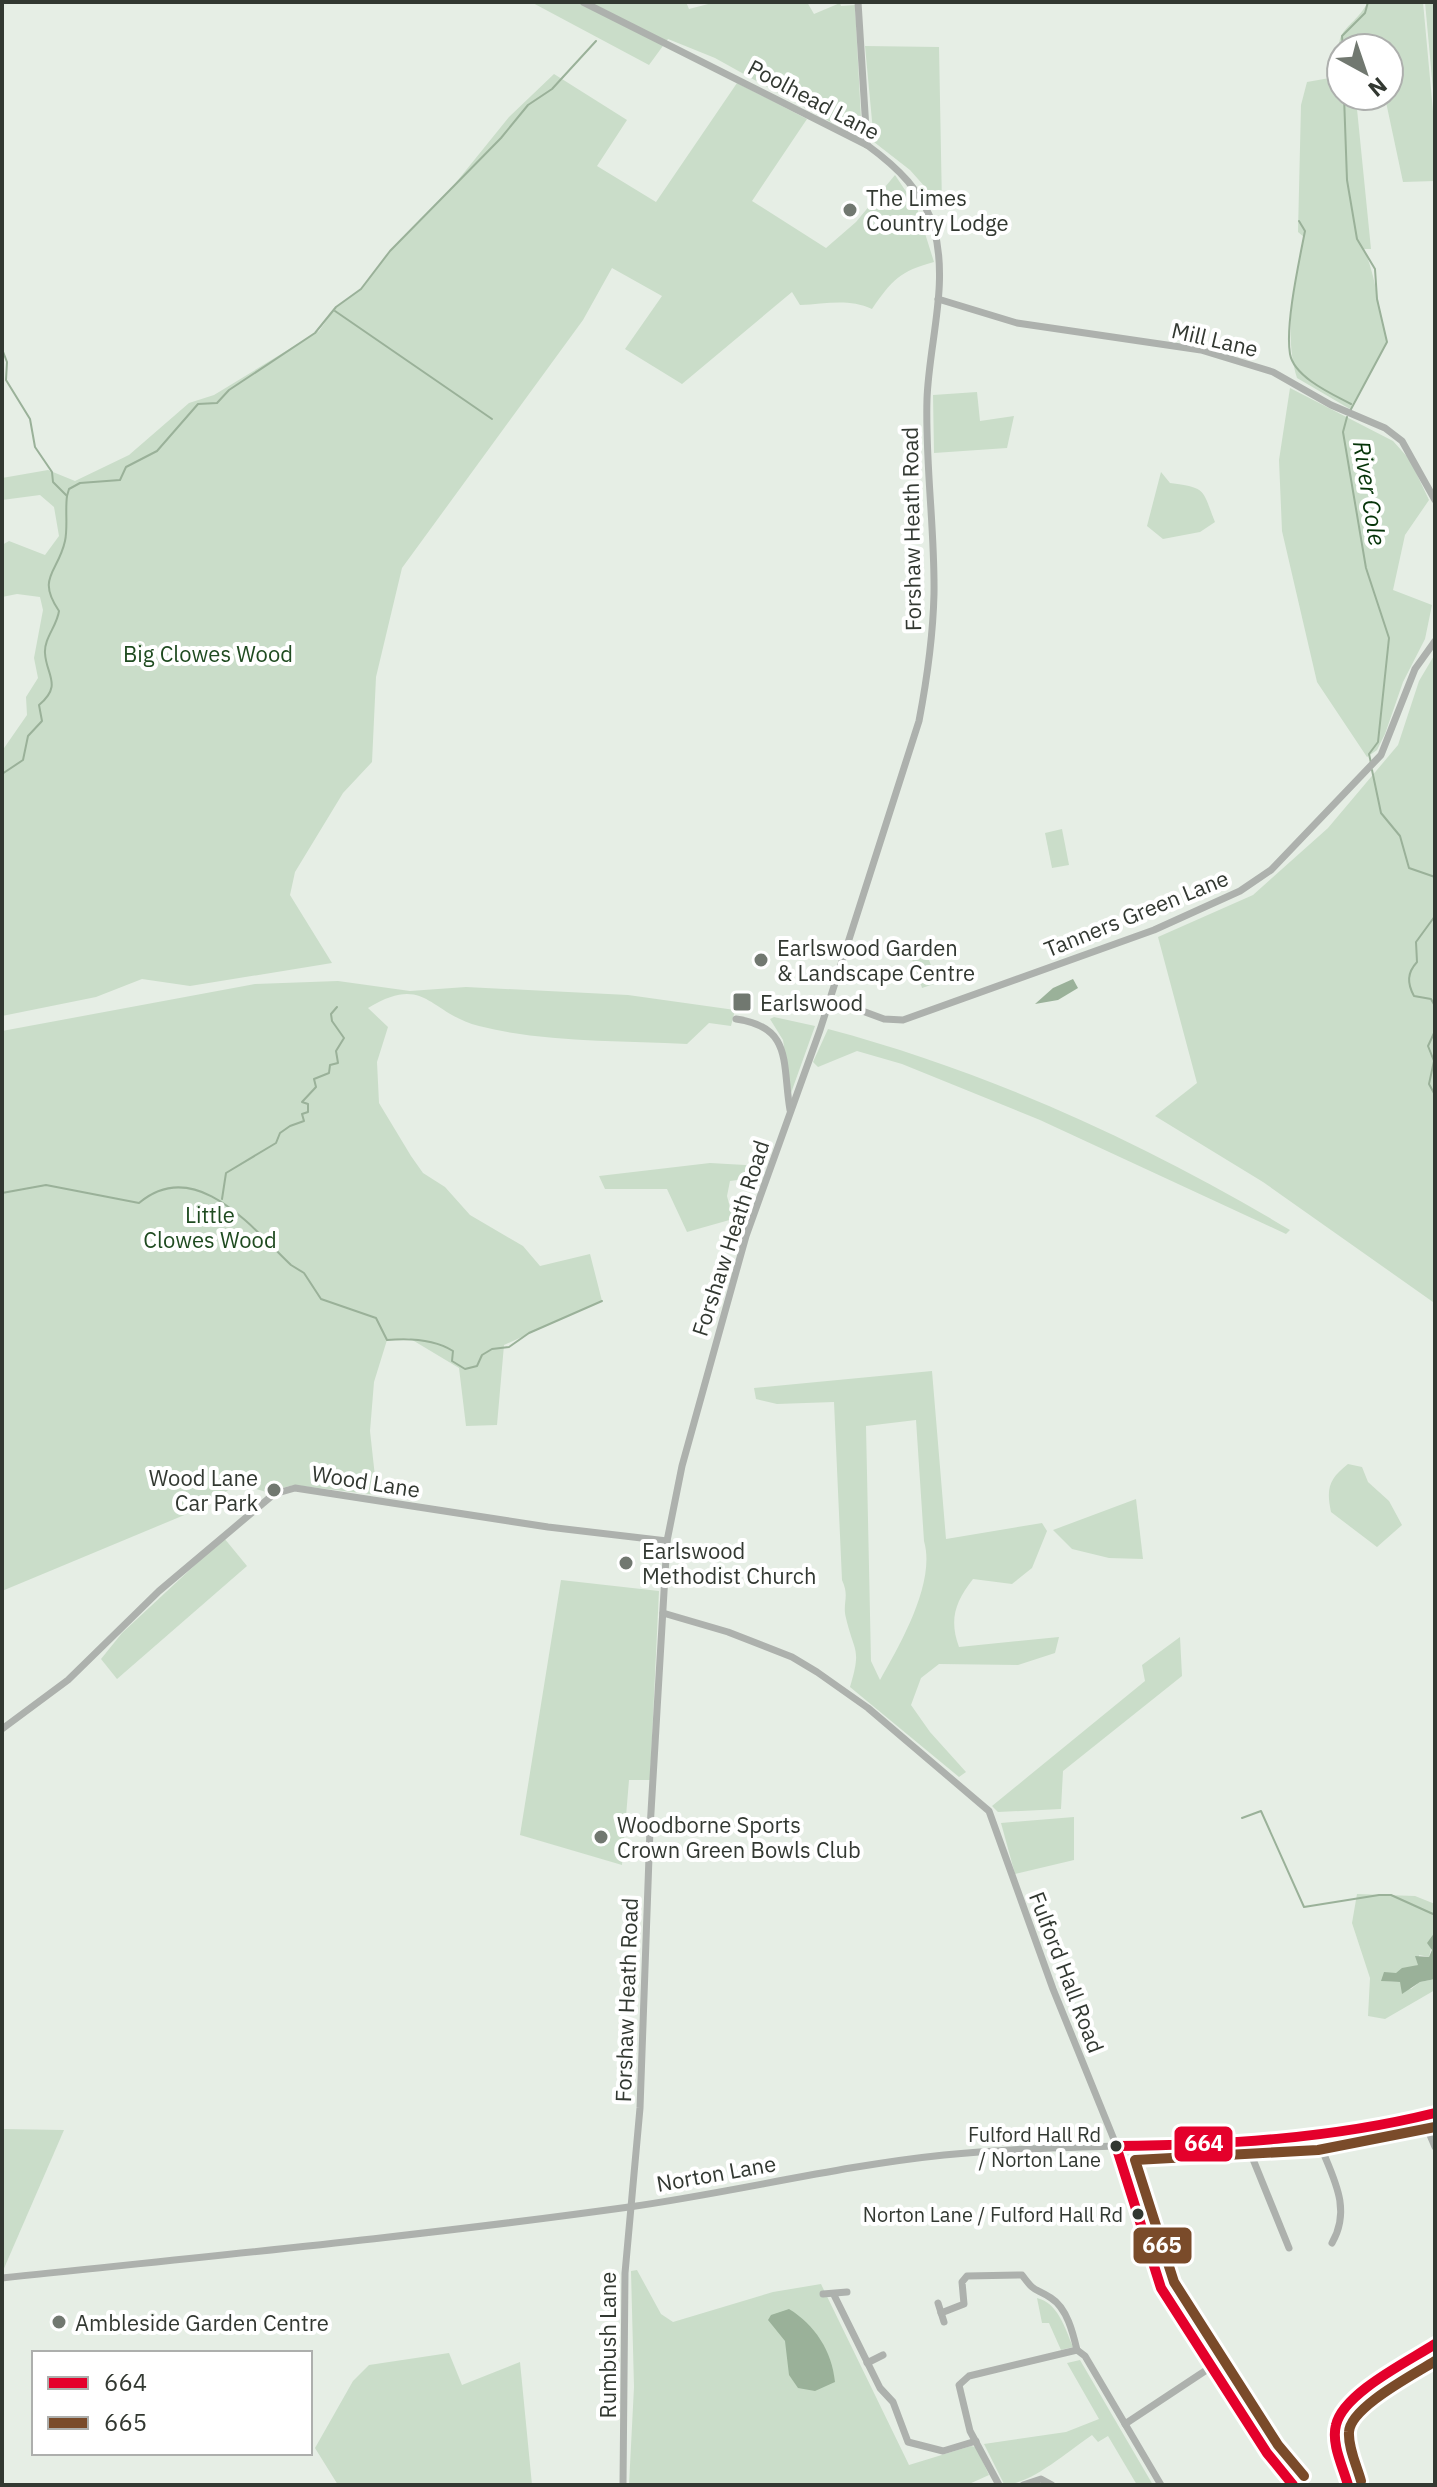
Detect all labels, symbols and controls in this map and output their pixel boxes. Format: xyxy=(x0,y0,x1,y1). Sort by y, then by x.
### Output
north arrow xyxy=(1325,32,1405,112)
street label: Poolhead Lane xyxy=(743,52,885,146)
text: N xyxy=(1363,71,1394,104)
place label: The Limes Country Lodge xyxy=(866,183,1009,237)
marker: The Limes Country Lodge xyxy=(841,201,859,219)
street label: Mill Lane xyxy=(1169,315,1261,363)
street label: Forshaw Heath Road xyxy=(895,427,927,631)
water label: River Cole xyxy=(1346,438,1394,548)
park label: Big Clowes Wood xyxy=(123,639,293,668)
street label: Tanners Green Lane xyxy=(1040,863,1232,963)
place label: Earlswood Garden & Landscape Centre xyxy=(777,933,975,987)
marker: Earlswood Garden & Landscape Centre xyxy=(752,951,770,969)
place label: Earlswood xyxy=(760,988,863,1017)
marker: Earlswood xyxy=(731,991,753,1013)
street label: Forshaw Heath Road xyxy=(685,1136,775,1340)
park label: Little Clowes Wood xyxy=(143,1200,277,1254)
street label: Wood Lane xyxy=(310,1458,422,1504)
place label: Wood Lane Car Park xyxy=(149,1463,258,1517)
marker: Wood Lane Car Park xyxy=(265,1481,283,1499)
place label: Earlswood Methodist Church xyxy=(642,1536,816,1590)
marker: Earlswood Methodist Church xyxy=(617,1554,635,1572)
place label: Woodborne Sports Crown Green Bowls Club xyxy=(617,1810,861,1864)
marker: Woodborne Sports Crown Green Bowls Club xyxy=(592,1828,610,1846)
street label: Fulford Hall Road xyxy=(1023,1887,1111,2057)
street label: Forshaw Heath Road xyxy=(608,1897,644,2103)
place label: Fulford Hall Rd / Norton Lane xyxy=(968,2121,1101,2173)
line badge: 664 xyxy=(1173,2125,1234,2163)
text: 664 xyxy=(1184,2128,1224,2157)
marker: Fulford Hall Rd / Norton Lane xyxy=(1108,2138,1124,2154)
street label: Norton Lane xyxy=(654,2148,778,2198)
place label: Norton Lane / Fulford Hall Rd xyxy=(863,2201,1123,2228)
marker: Norton Lane / Fulford Hall Rd xyxy=(1130,2206,1146,2222)
line badge: 665 xyxy=(1132,2226,1193,2265)
text: 665 xyxy=(1142,2230,1182,2259)
street label: Rumbush Lane xyxy=(593,2272,622,2418)
place label: Ambleside Garden Centre xyxy=(75,2308,329,2337)
marker: Ambleside Garden Centre xyxy=(50,2313,68,2331)
legend xyxy=(32,2351,312,2455)
text: 664 xyxy=(104,2366,147,2398)
text: 665 xyxy=(104,2406,147,2438)

